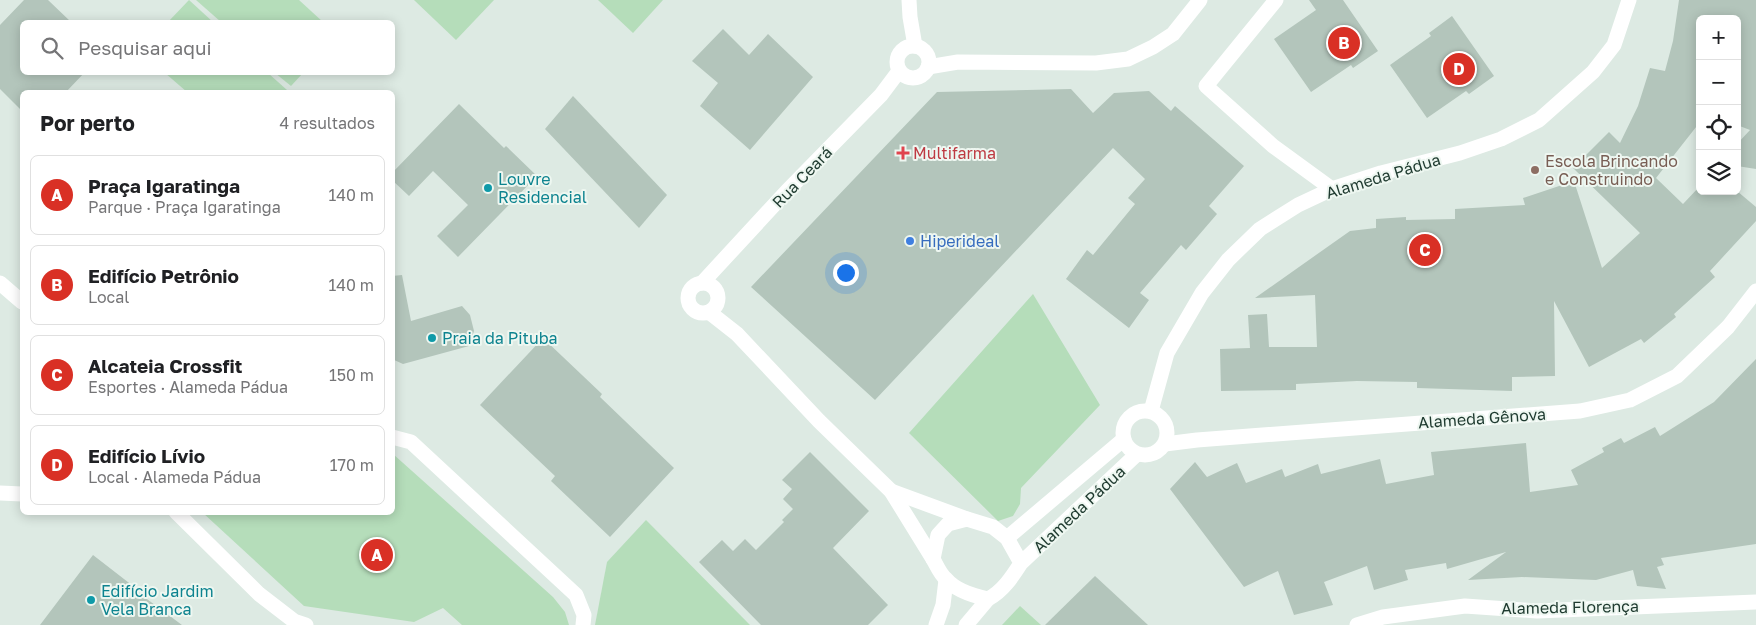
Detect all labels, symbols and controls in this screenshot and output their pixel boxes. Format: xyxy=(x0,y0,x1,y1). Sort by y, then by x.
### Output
map controls xyxy=(1696,15,1741,195)
button: + xyxy=(1696,15,1741,60)
search box xyxy=(20,20,395,75)
pin: B xyxy=(1328,24,1360,62)
icon: search xyxy=(38,34,66,62)
text: Pesquisar aqui xyxy=(78,36,212,59)
pin: D xyxy=(1443,50,1475,88)
button: − xyxy=(1696,60,1741,105)
button: locate xyxy=(1696,105,1741,150)
text: Por perto xyxy=(40,110,135,136)
text: 4 resultados xyxy=(280,113,375,133)
street label: Rua Ceará xyxy=(768,142,836,212)
place label: Multifarma xyxy=(913,143,996,163)
marker: Multifarma xyxy=(897,147,909,159)
street label: Alameda Pádua xyxy=(1323,149,1443,203)
button: layers xyxy=(1696,150,1741,195)
place label: Escola Brincando e Construindo xyxy=(1545,151,1678,189)
marker: Escola Brincando e Construindo xyxy=(1529,164,1541,176)
place label: Louvre Residencial xyxy=(498,169,587,207)
text: Praça Igaratinga xyxy=(88,174,240,197)
marker: Louvre Residencial xyxy=(482,182,494,194)
text: A xyxy=(51,185,63,205)
text: 140 m xyxy=(328,185,374,205)
text: Parque · Praça Igaratinga xyxy=(88,197,281,217)
place label: Hiperideal xyxy=(920,231,999,251)
pin: C xyxy=(1409,231,1441,269)
marker: Hiperideal xyxy=(904,235,916,247)
your location xyxy=(833,260,859,286)
text: Edifício Petrônio xyxy=(88,264,239,287)
text: B xyxy=(51,275,63,295)
text: 140 m xyxy=(328,275,374,295)
text: Local xyxy=(88,287,129,307)
place label: Praia da Pituba xyxy=(442,328,558,348)
marker: Praia da Pituba xyxy=(426,332,438,344)
text: Alcateia Crossfit xyxy=(88,354,242,377)
text: C xyxy=(51,365,63,385)
text: 150 m xyxy=(329,365,374,385)
text: Esportes · Alameda Pádua xyxy=(88,377,288,397)
street label: Alameda Gênova xyxy=(1417,404,1547,432)
text: Edifício Lívio xyxy=(88,444,205,467)
text: D xyxy=(51,455,63,475)
text: 170 m xyxy=(330,455,374,475)
street label: Alameda Pádua xyxy=(1029,461,1129,557)
text: Local · Alameda Pádua xyxy=(88,467,261,487)
pin: A xyxy=(361,536,393,574)
place label: Edifício Jardim Vela Branca xyxy=(101,581,214,619)
marker: Edifício Jardim Vela Branca xyxy=(85,594,97,606)
street label: Alameda Florença xyxy=(1501,596,1639,618)

